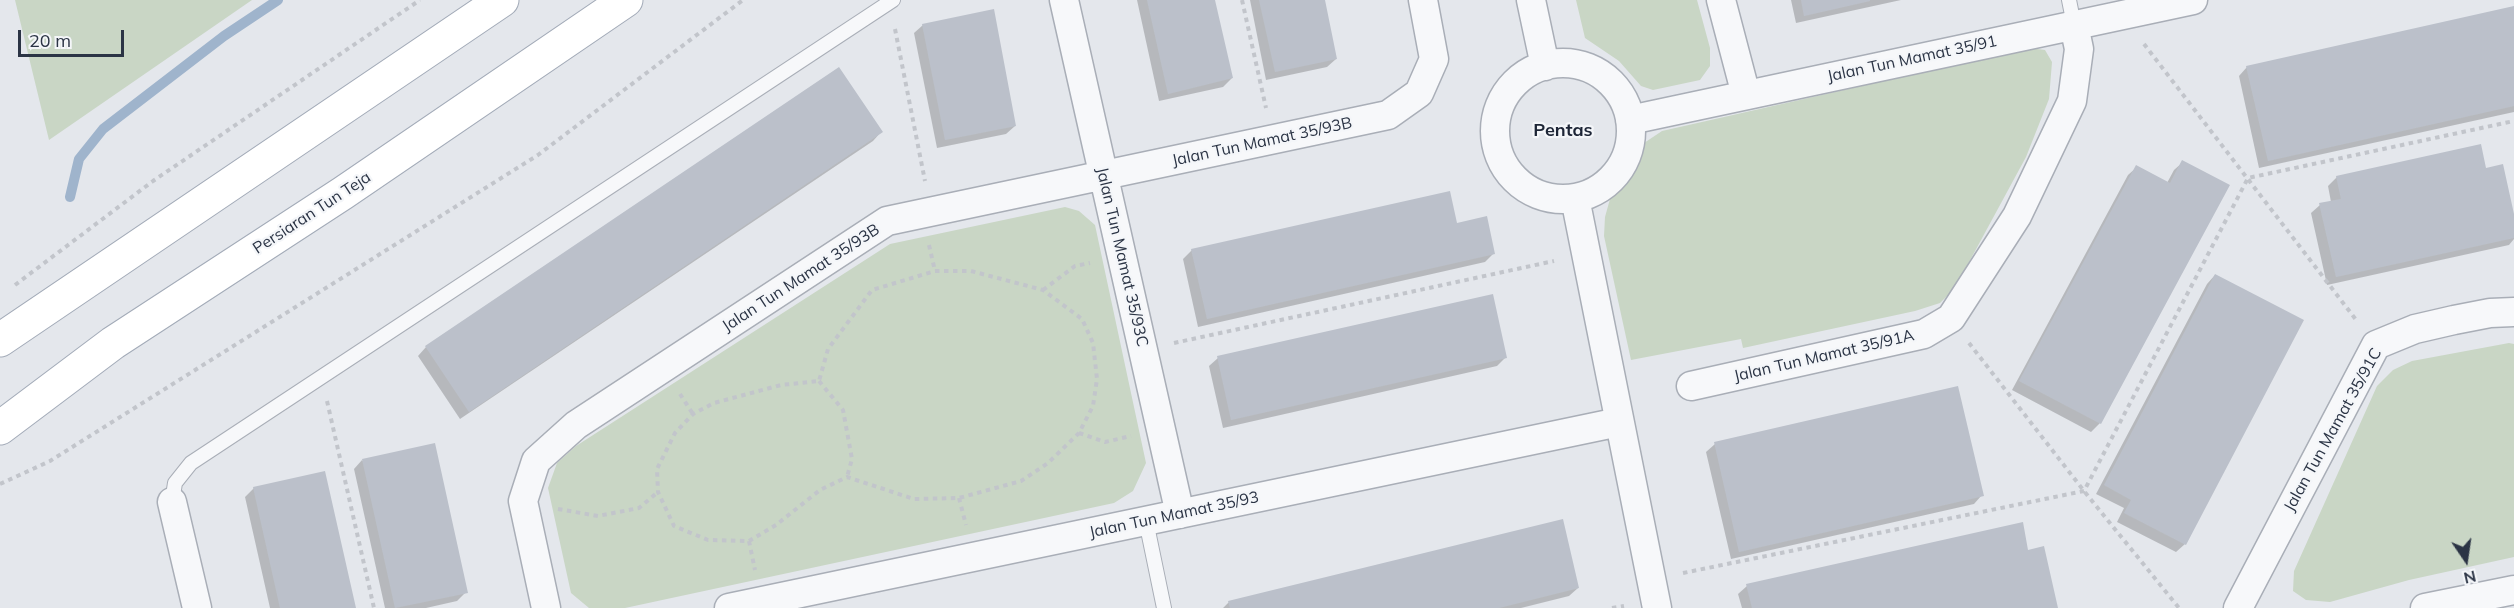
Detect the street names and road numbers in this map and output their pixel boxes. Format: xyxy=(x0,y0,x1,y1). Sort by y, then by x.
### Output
street label: Jalan Tun Mamat 35/91 xyxy=(1825,32,1999,86)
street label: Jalan Tun Mamat 35/93B xyxy=(1170,114,1354,170)
street label: Jalan Tun Mamat 35/93C xyxy=(1092,165,1152,349)
street label: Persiaran Tun Teja xyxy=(250,168,374,258)
street label: Jalan Tun Mamat 35/93B xyxy=(719,220,883,336)
street label: Jalan Tun Mamat 35/91A xyxy=(1732,326,1916,386)
street label: Jalan Tun Mamat 35/91C xyxy=(2280,345,2386,515)
street label: Jalan Tun Mamat 35/93 xyxy=(1087,488,1261,542)

